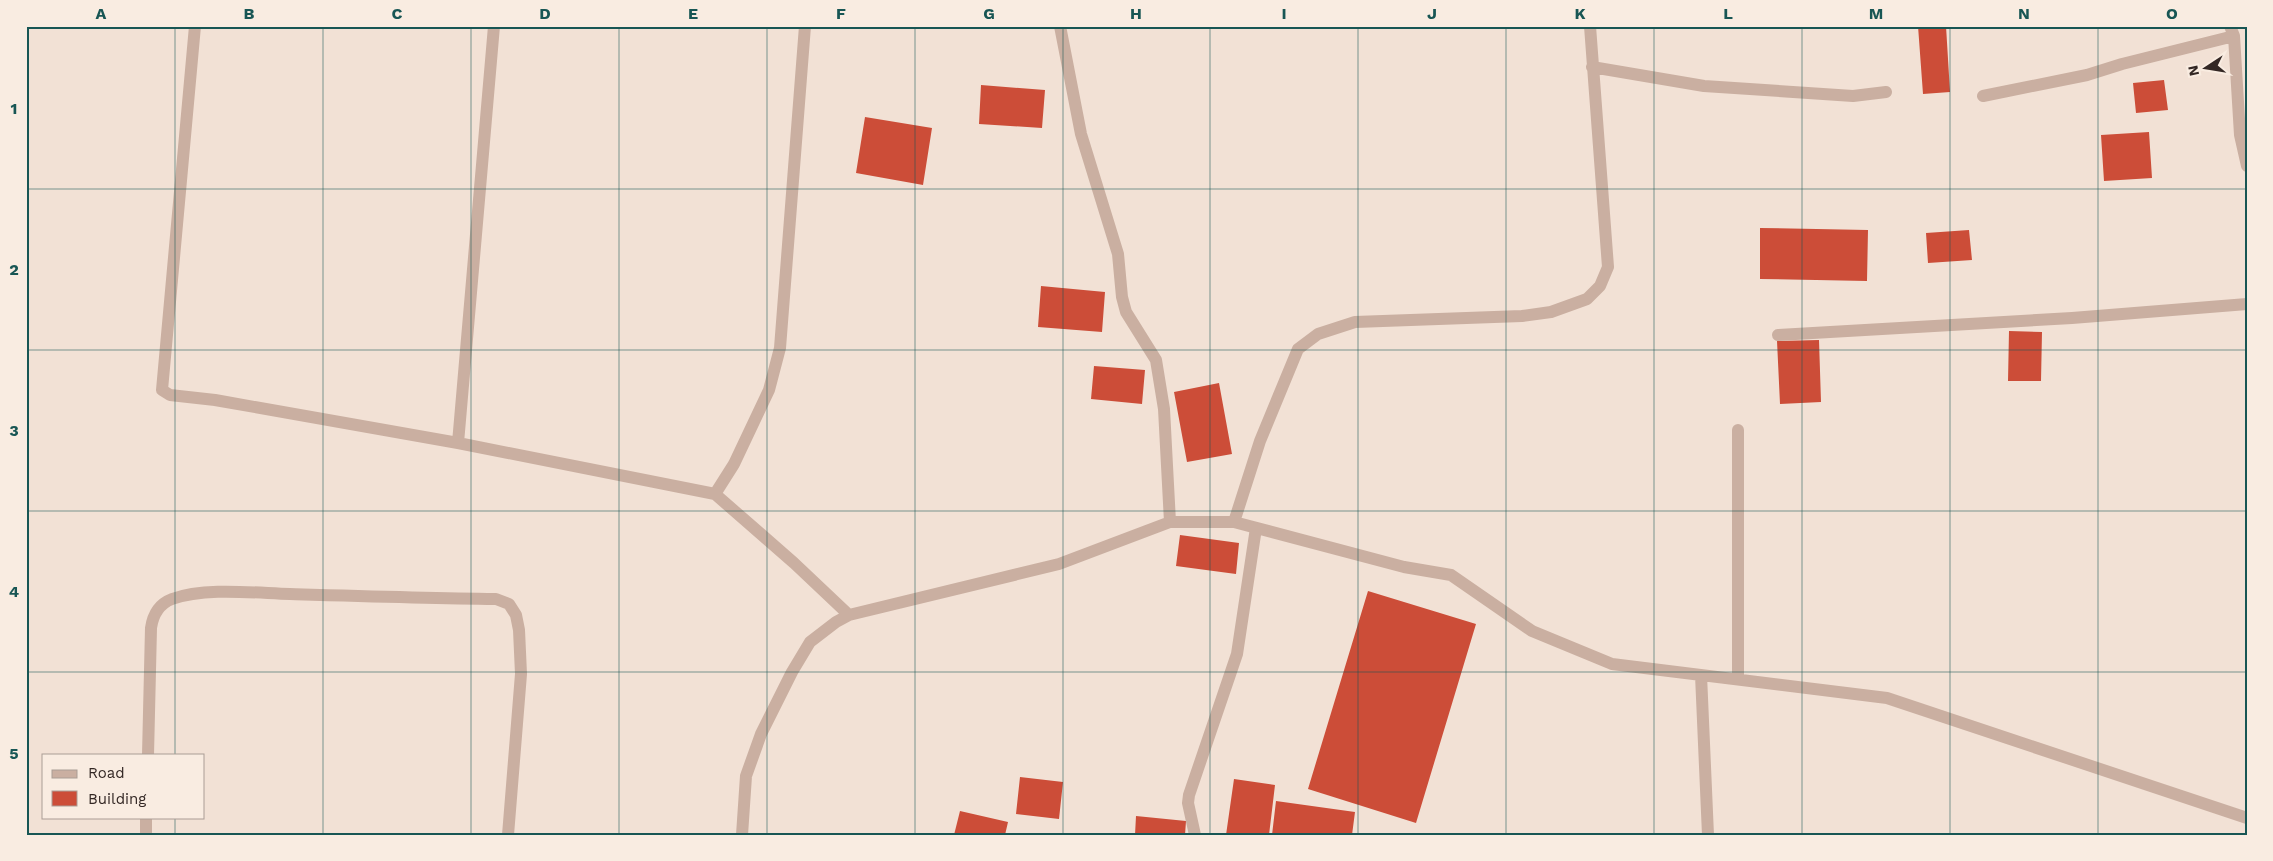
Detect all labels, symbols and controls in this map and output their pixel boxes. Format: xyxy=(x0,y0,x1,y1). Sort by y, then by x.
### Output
text: A xyxy=(96,4,107,23)
text: B xyxy=(244,4,255,23)
text: C xyxy=(392,4,403,23)
text: D xyxy=(539,4,551,23)
text: E xyxy=(688,4,698,23)
text: F xyxy=(836,4,846,23)
text: G xyxy=(983,4,995,23)
text: H xyxy=(1130,4,1142,23)
text: I xyxy=(1281,4,1287,23)
text: J xyxy=(1427,4,1437,23)
text: K xyxy=(1574,4,1586,23)
text: L xyxy=(1723,4,1733,23)
text: M xyxy=(1869,4,1883,23)
text: N xyxy=(2018,4,2030,23)
text: O xyxy=(2166,4,2178,23)
north arrow xyxy=(2180,42,2230,92)
text: N xyxy=(2184,64,2202,77)
text: 1 xyxy=(11,99,17,118)
text: 2 xyxy=(9,260,19,279)
text: 3 xyxy=(9,421,19,440)
text: 4 xyxy=(9,582,19,601)
text: 5 xyxy=(9,744,19,763)
legend xyxy=(42,754,205,818)
text: Road xyxy=(88,764,125,782)
text: Building xyxy=(88,790,146,808)

